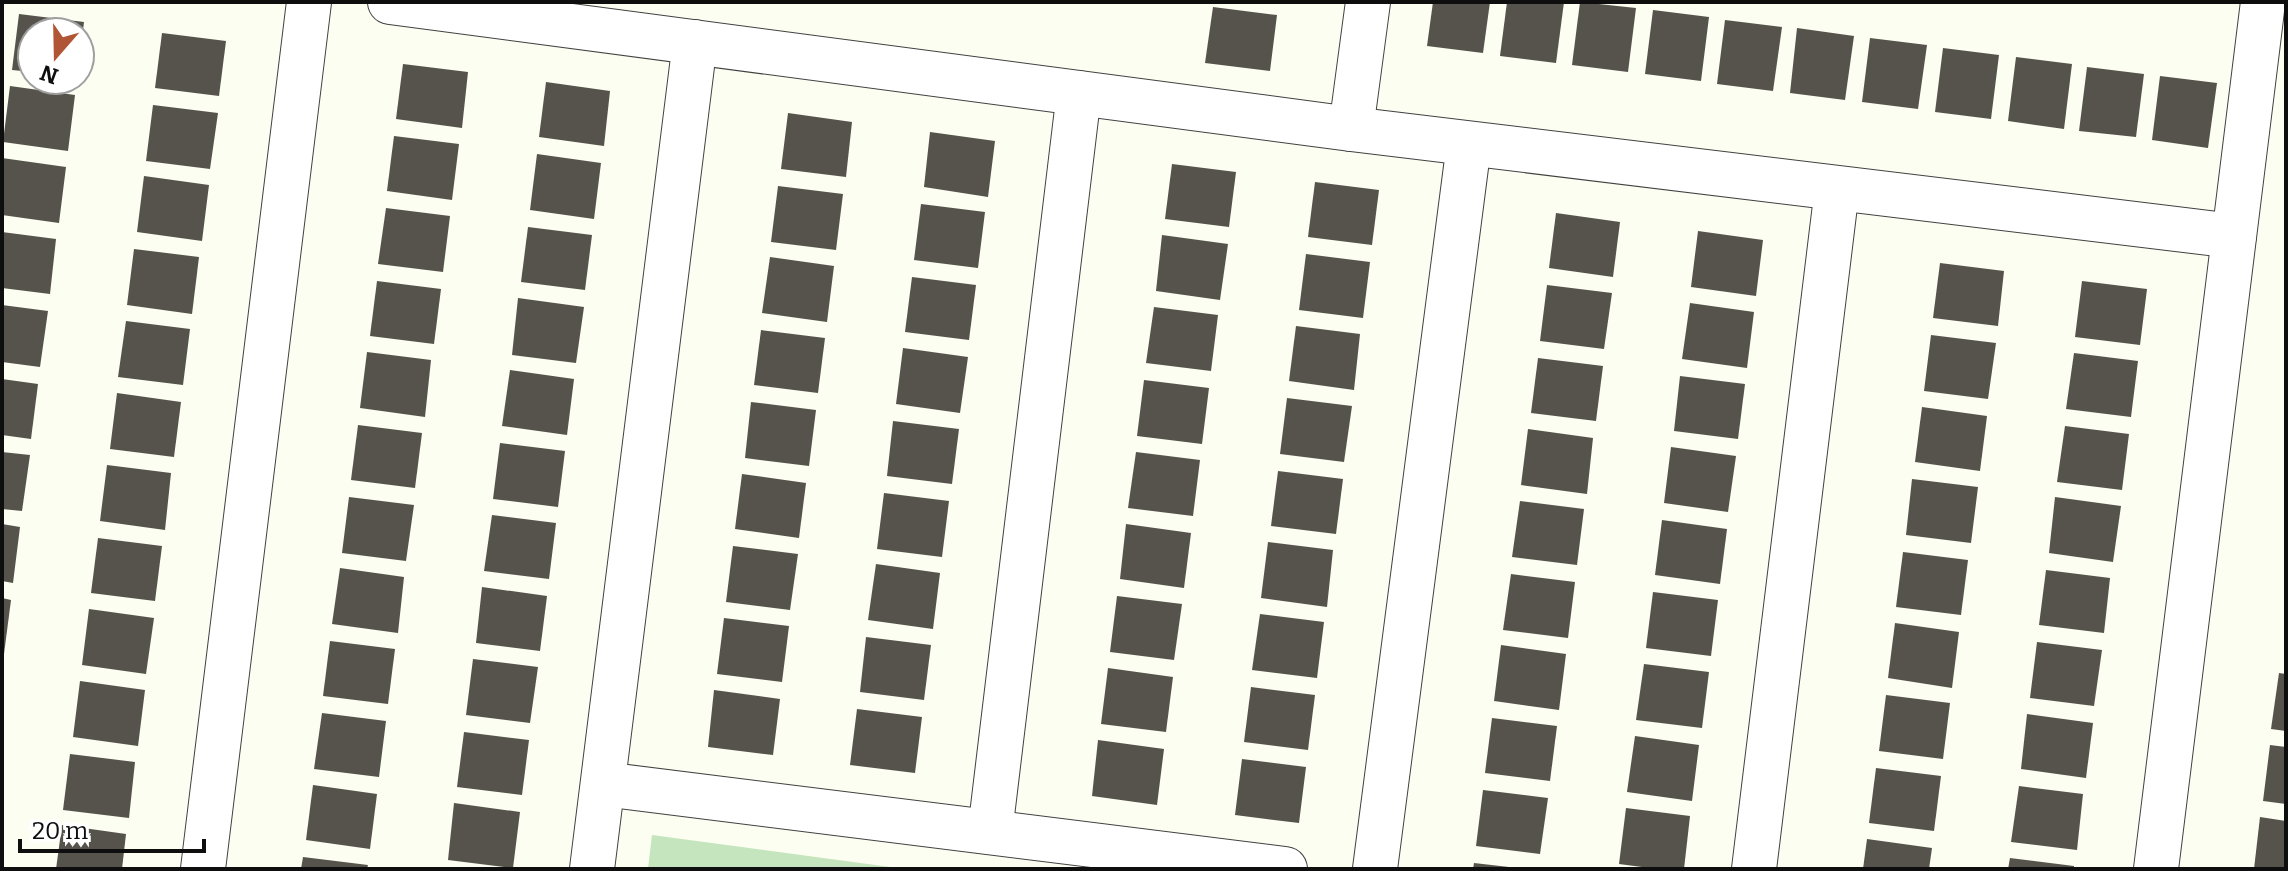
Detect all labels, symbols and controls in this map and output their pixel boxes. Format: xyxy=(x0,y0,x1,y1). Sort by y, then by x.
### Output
north arrow xyxy=(16,16,96,96)
text: N xyxy=(37,59,62,90)
scale bar xyxy=(20,803,204,853)
text: 20 m xyxy=(32,817,88,845)

